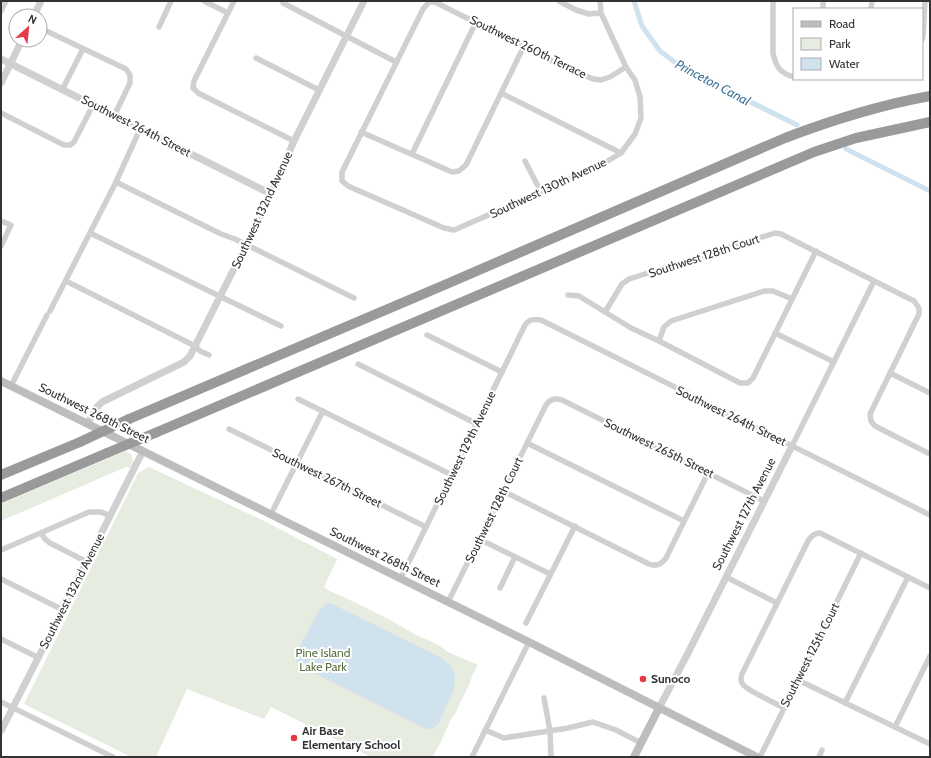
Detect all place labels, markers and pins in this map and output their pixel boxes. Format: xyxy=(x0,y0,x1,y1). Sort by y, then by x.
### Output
place label: Sunoco xyxy=(651,671,690,686)
marker: Sunoco xyxy=(638,674,648,684)
place label: Air Base Elementary School xyxy=(302,723,400,752)
marker: Air Base Elementary School xyxy=(289,733,299,743)

